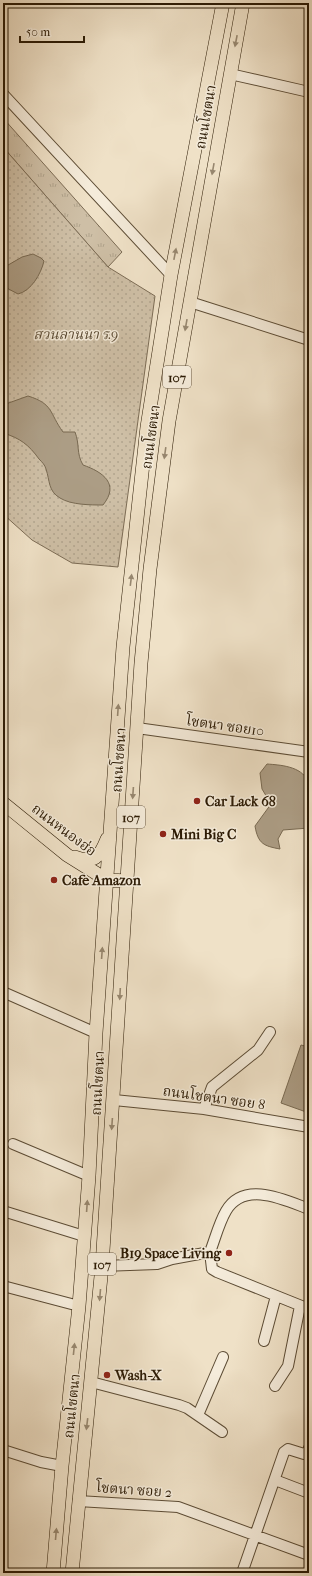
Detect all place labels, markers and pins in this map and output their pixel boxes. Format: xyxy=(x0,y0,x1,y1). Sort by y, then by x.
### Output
place label: Car Lack 68 xyxy=(205,793,276,810)
marker: Car Lack 68 xyxy=(192,796,202,806)
place label: Mini Big C xyxy=(170,826,236,843)
marker: Mini Big C xyxy=(158,829,168,839)
place label: Cafe Amazon xyxy=(62,872,142,889)
marker: Cafe Amazon xyxy=(49,875,59,885)
place label: B19 Space Living xyxy=(120,1245,222,1262)
marker: B19 Space Living xyxy=(224,1248,234,1258)
place label: Wash-X xyxy=(114,1367,163,1384)
marker: Wash-X xyxy=(102,1370,112,1380)

